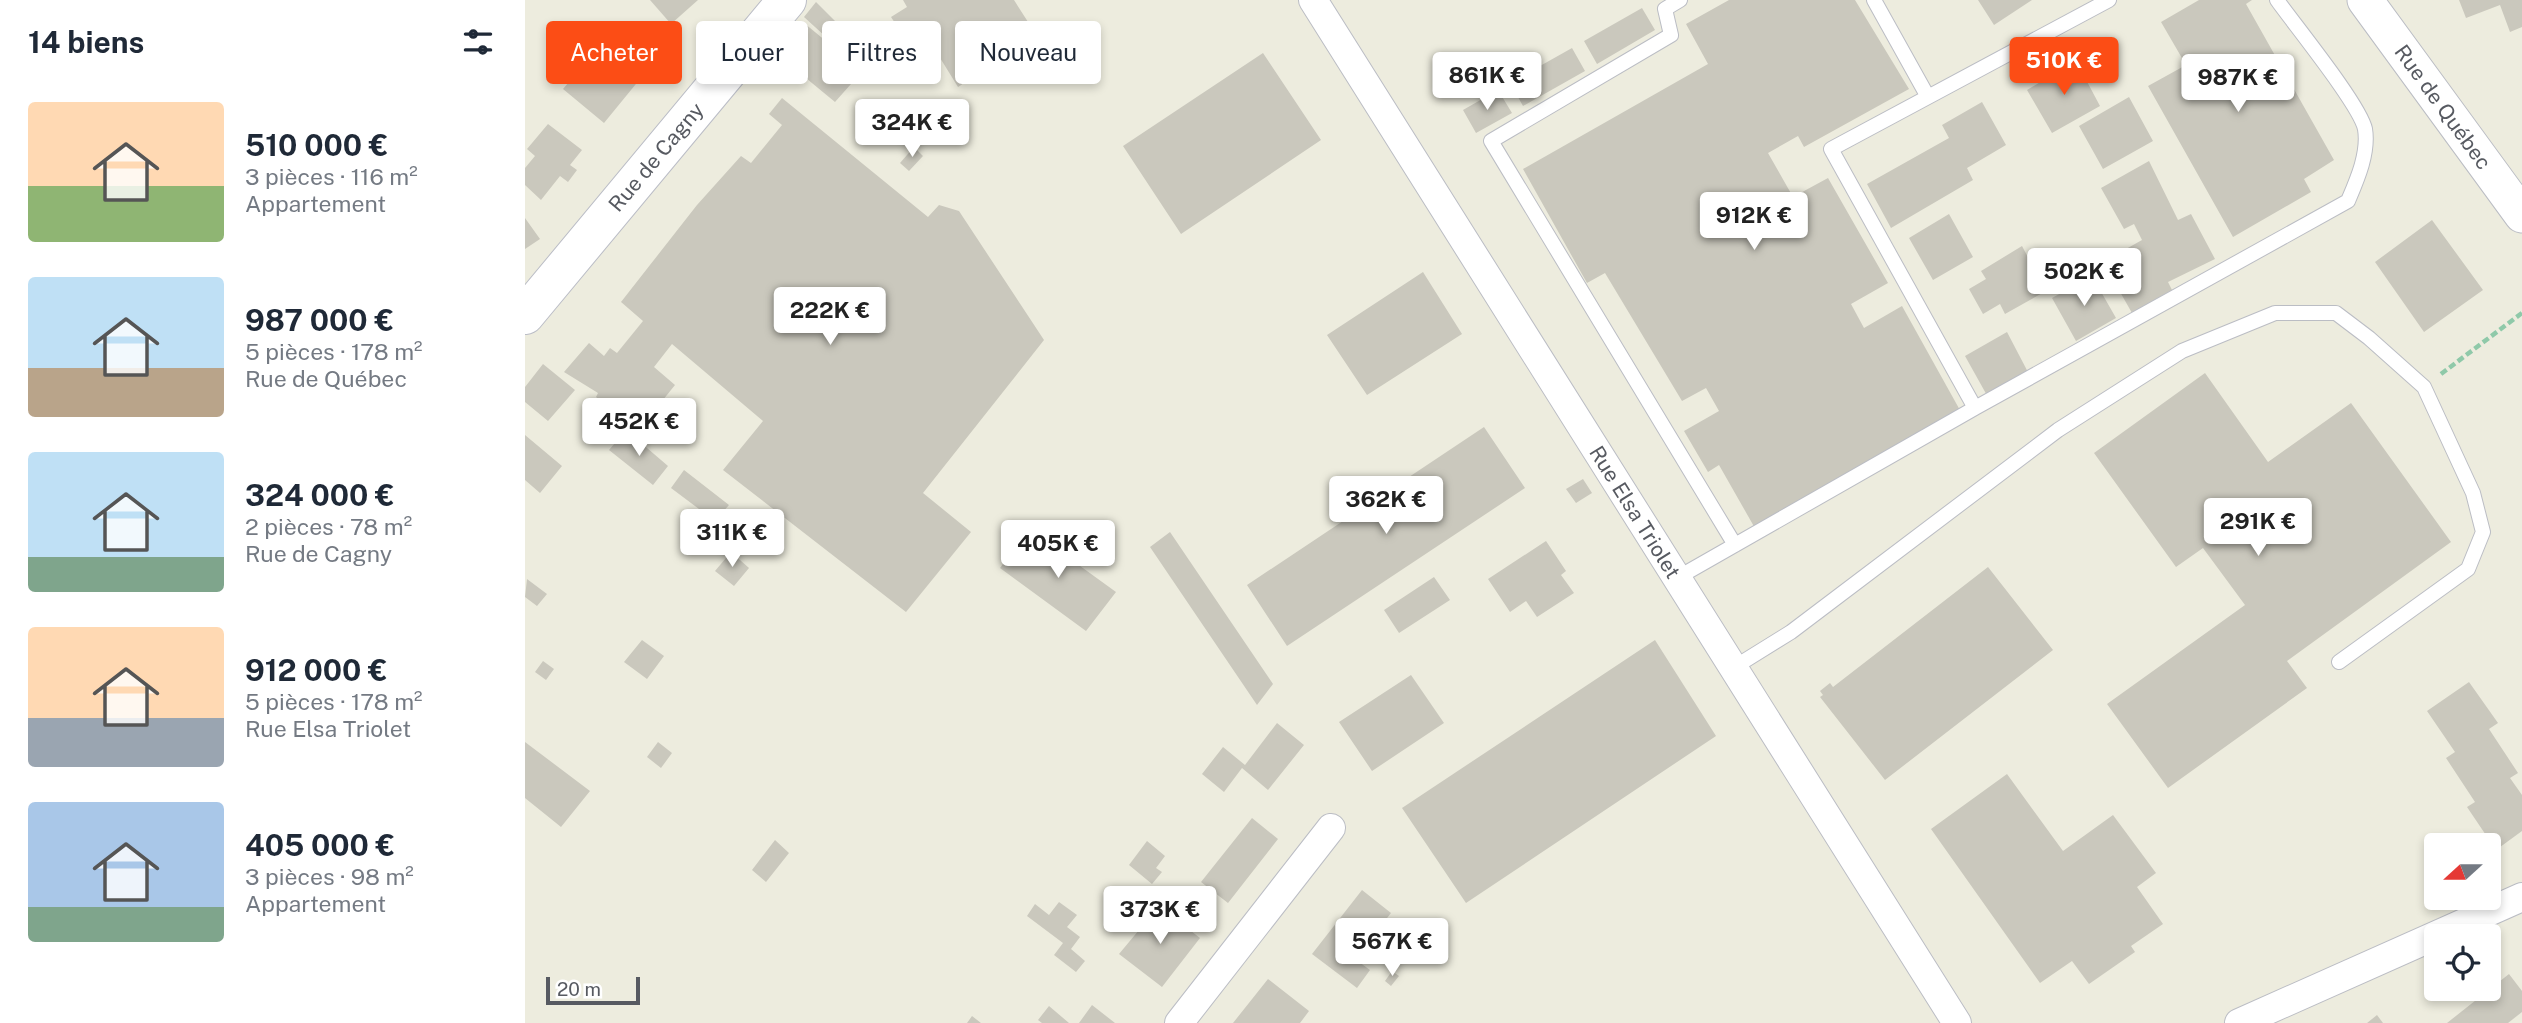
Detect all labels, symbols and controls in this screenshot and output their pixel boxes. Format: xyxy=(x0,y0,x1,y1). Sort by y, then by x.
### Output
chip: Acheter xyxy=(546,21,682,84)
chip: Louer xyxy=(696,21,808,84)
chip: Filtres xyxy=(822,21,941,84)
chip: Nouveau xyxy=(955,21,1101,84)
icon: filters xyxy=(459,23,497,61)
text: 14 biens xyxy=(28,24,144,60)
pin: 510K € xyxy=(2007,38,2121,97)
street label: Rue de Québec xyxy=(2389,40,2497,174)
text: 510K € xyxy=(2026,46,2102,73)
pin: 861K € xyxy=(1430,52,1544,112)
pin: 987K € xyxy=(2181,54,2295,114)
text: 861K € xyxy=(1448,61,1526,88)
text: 987K € xyxy=(2197,63,2279,90)
street label: Rue de Cagny xyxy=(603,98,709,216)
pin: 324K € xyxy=(855,100,969,159)
text: 324K € xyxy=(871,108,953,135)
text: 510 000 € xyxy=(245,127,388,163)
icon: home xyxy=(84,130,168,214)
text: 3 pièces · 116 m² xyxy=(245,163,418,190)
text: Appartement xyxy=(245,190,386,217)
pin: 912K € xyxy=(1697,192,1811,252)
text: 912K € xyxy=(1716,201,1792,228)
pin: 502K € xyxy=(2027,248,2141,308)
text: 502K € xyxy=(2043,257,2125,284)
pin: 222K € xyxy=(773,288,887,347)
text: 222K € xyxy=(790,296,870,323)
text: 987 000 € xyxy=(245,302,394,338)
icon: home xyxy=(84,305,168,389)
text: 5 pièces · 178 m² xyxy=(245,338,423,365)
text: Rue de Québec xyxy=(245,365,407,392)
pin: 452K € xyxy=(582,398,696,458)
text: 452K € xyxy=(598,407,680,434)
street label: Rue Elsa Triolet xyxy=(1584,441,1686,583)
pin: 362K € xyxy=(1329,476,1443,536)
text: 324 000 € xyxy=(245,477,395,513)
icon: home xyxy=(84,480,168,564)
text: 362K € xyxy=(1345,485,1427,512)
pin: 291K € xyxy=(2201,498,2315,558)
text: 291K € xyxy=(2220,507,2296,534)
pin: 311K € xyxy=(675,510,789,569)
text: 2 pièces · 78 m² xyxy=(245,513,412,540)
text: 311K € xyxy=(696,518,768,545)
pin: 405K € xyxy=(1001,520,1115,580)
text: 405K € xyxy=(1017,529,1099,556)
text: Rue de Cagny xyxy=(245,540,392,567)
text: 912 000 € xyxy=(245,652,388,688)
icon: home xyxy=(84,655,168,739)
text: 5 pièces · 178 m² xyxy=(245,688,423,715)
text: Rue Elsa Triolet xyxy=(245,715,411,742)
text: 405 000 € xyxy=(245,827,395,863)
icon: home xyxy=(84,830,168,914)
north arrow xyxy=(2424,833,2501,910)
map controls xyxy=(2424,833,2501,1001)
text: 3 pièces · 98 m² xyxy=(245,863,414,890)
pin: 373K € xyxy=(1103,886,1217,946)
text: Appartement xyxy=(245,890,386,917)
text: 373K € xyxy=(1119,895,1201,922)
pin: 567K € xyxy=(1335,918,1449,978)
button: locate xyxy=(2424,924,2501,1001)
text: 567K € xyxy=(1351,927,1433,954)
scale bar xyxy=(546,974,641,1006)
text: 20 m xyxy=(557,978,601,1000)

